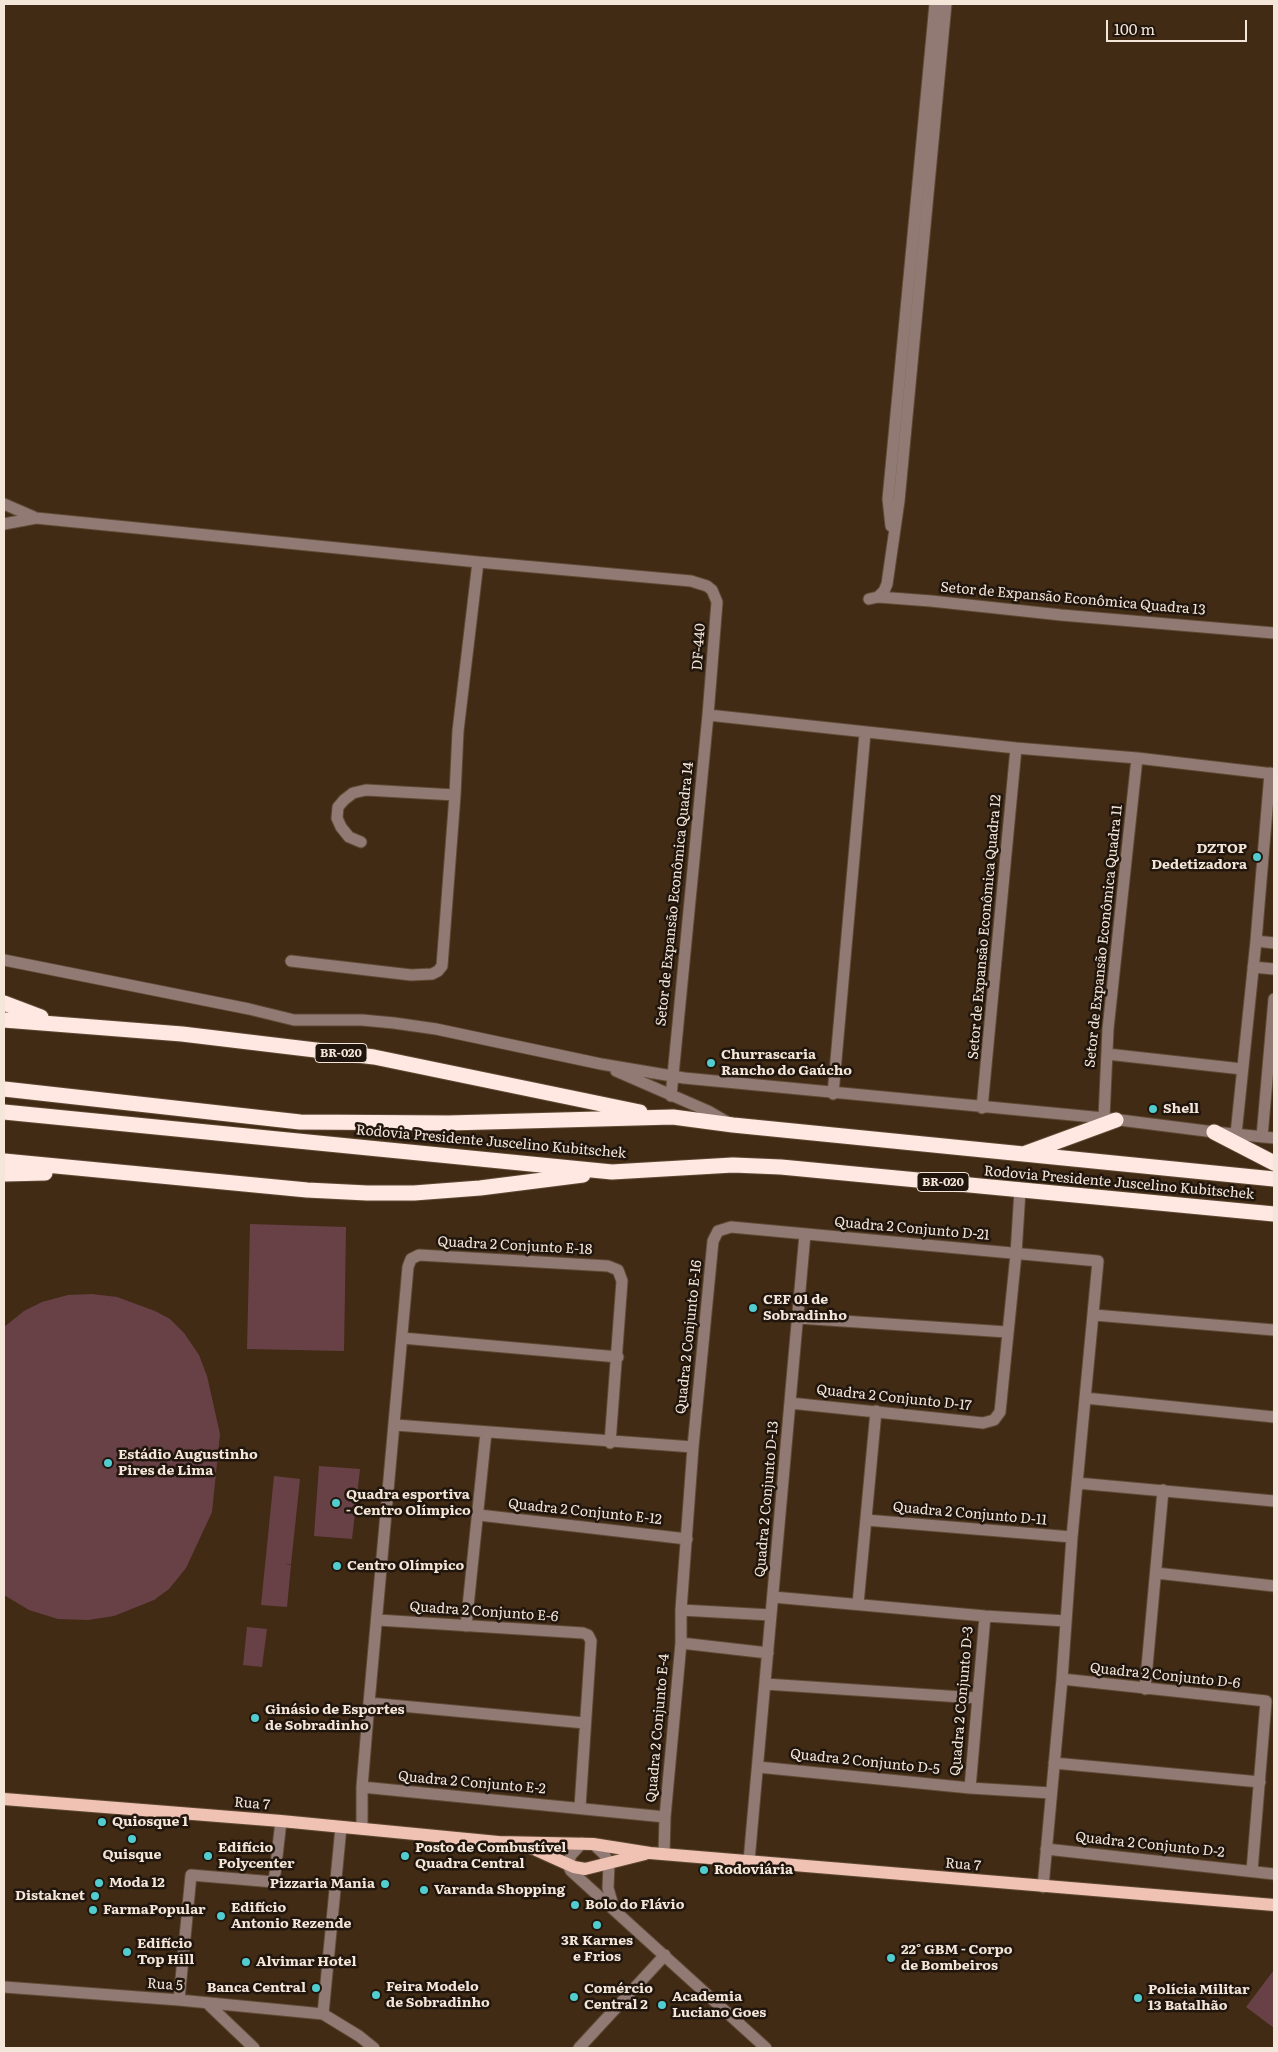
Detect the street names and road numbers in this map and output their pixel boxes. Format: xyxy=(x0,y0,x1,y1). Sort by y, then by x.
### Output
street label: Setor de Expansão Econômica Quadra 13 xyxy=(940,579,1206,619)
street label: DF-440 xyxy=(689,623,709,671)
street label: Setor de Expansão Econômica Quadra 14 xyxy=(653,761,697,1027)
street label: Setor de Expansão Econômica Quadra 12 xyxy=(965,794,1005,1060)
street label: Setor de Expansão Econômica Quadra 11 xyxy=(1082,804,1126,1068)
road number: BR-020 xyxy=(315,1044,367,1062)
street label: Rodovia Presidente Juscelino Kubitschek xyxy=(355,1122,627,1162)
street label: Rodovia Presidente Juscelino Kubitschek xyxy=(983,1163,1255,1203)
road number: BR-020 xyxy=(917,1172,969,1192)
street label: Quadra 2 Conjunto D-21 xyxy=(834,1214,990,1244)
street label: Quadra 2 Conjunto E-18 xyxy=(437,1234,593,1258)
street label: Quadra 2 Conjunto E-16 xyxy=(673,1259,705,1415)
street label: Quadra 2 Conjunto D-17 xyxy=(816,1382,972,1414)
street label: Quadra 2 Conjunto D-13 xyxy=(752,1420,782,1578)
street label: Quadra 2 Conjunto E-12 xyxy=(507,1496,663,1528)
street label: Quadra 2 Conjunto D-11 xyxy=(892,1499,1048,1529)
street label: Quadra 2 Conjunto E-6 xyxy=(409,1598,559,1626)
street label: Quadra 2 Conjunto D-3 xyxy=(947,1625,977,1777)
street label: Quadra 2 Conjunto E-4 xyxy=(643,1653,673,1803)
street label: Quadra 2 Conjunto D-6 xyxy=(1089,1660,1241,1692)
street label: Quadra 2 Conjunto D-5 xyxy=(789,1746,941,1778)
street label: Quadra 2 Conjunto E-2 xyxy=(397,1768,547,1798)
street label: Rua 7 xyxy=(233,1794,271,1814)
street label: Quadra 2 Conjunto D-2 xyxy=(1075,1829,1225,1861)
street label: Rua 7 xyxy=(944,1855,982,1875)
street label: Rua 5 xyxy=(147,1975,183,1995)

